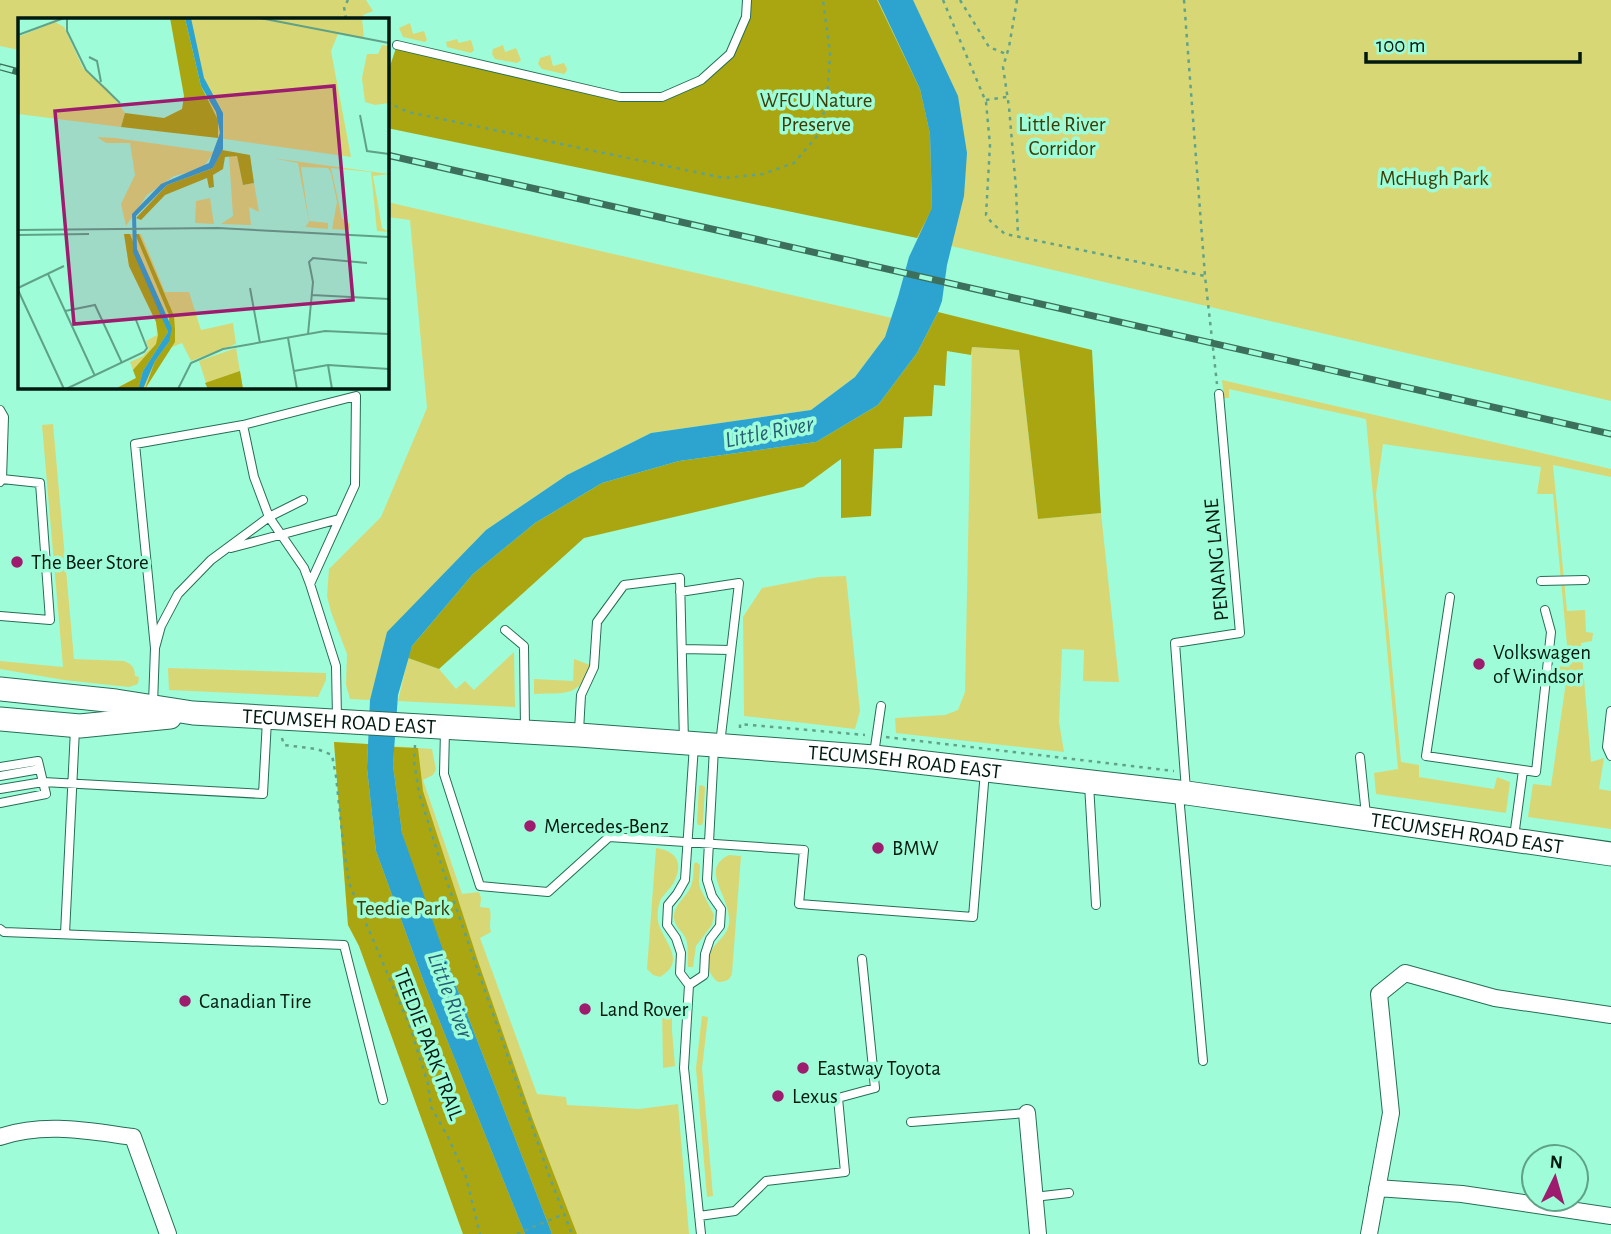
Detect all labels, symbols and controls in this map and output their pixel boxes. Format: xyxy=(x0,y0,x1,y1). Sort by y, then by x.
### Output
inset map xyxy=(18,18,388,388)
scale bar xyxy=(1366,21,1580,65)
text: 100 m xyxy=(1376,35,1426,56)
park label: WFCU Nature Preserve xyxy=(760,90,872,135)
park label: Little River Corridor xyxy=(1018,114,1106,159)
park label: McHugh Park xyxy=(1379,168,1489,189)
water label: Little River xyxy=(723,413,816,452)
street label: PENANG LANE xyxy=(1201,498,1232,622)
place label: The Beer Store xyxy=(31,552,149,573)
marker: The Beer Store xyxy=(9,554,25,570)
place label: Volkswagen of Windsor xyxy=(1493,642,1591,687)
marker: Volkswagen of Windsor xyxy=(1471,656,1487,672)
street label: TECUMSEH ROAD EAST xyxy=(242,706,437,738)
street label: TECUMSEH ROAD EAST xyxy=(807,742,1003,783)
street label: TECUMSEH ROAD EAST xyxy=(1369,810,1565,858)
place label: Mercedes-Benz xyxy=(544,816,669,837)
marker: Mercedes-Benz xyxy=(522,818,538,834)
place label: BMW xyxy=(892,838,939,859)
marker: BMW xyxy=(870,840,886,856)
park label: Teedie Park xyxy=(356,898,450,919)
water label: Little River xyxy=(423,950,477,1042)
street label: TEEDIE PARK TRAIL xyxy=(390,966,467,1123)
place label: Canadian Tire xyxy=(199,991,312,1012)
marker: Canadian Tire xyxy=(177,993,193,1009)
place label: Land Rover xyxy=(599,999,689,1020)
marker: Land Rover xyxy=(577,1001,593,1017)
place label: Eastway Toyota xyxy=(817,1058,941,1079)
marker: Eastway Toyota xyxy=(795,1060,811,1076)
place label: Lexus xyxy=(792,1086,838,1107)
marker: Lexus xyxy=(770,1088,786,1104)
north arrow xyxy=(1520,1143,1590,1213)
text: N xyxy=(1549,1153,1564,1173)

